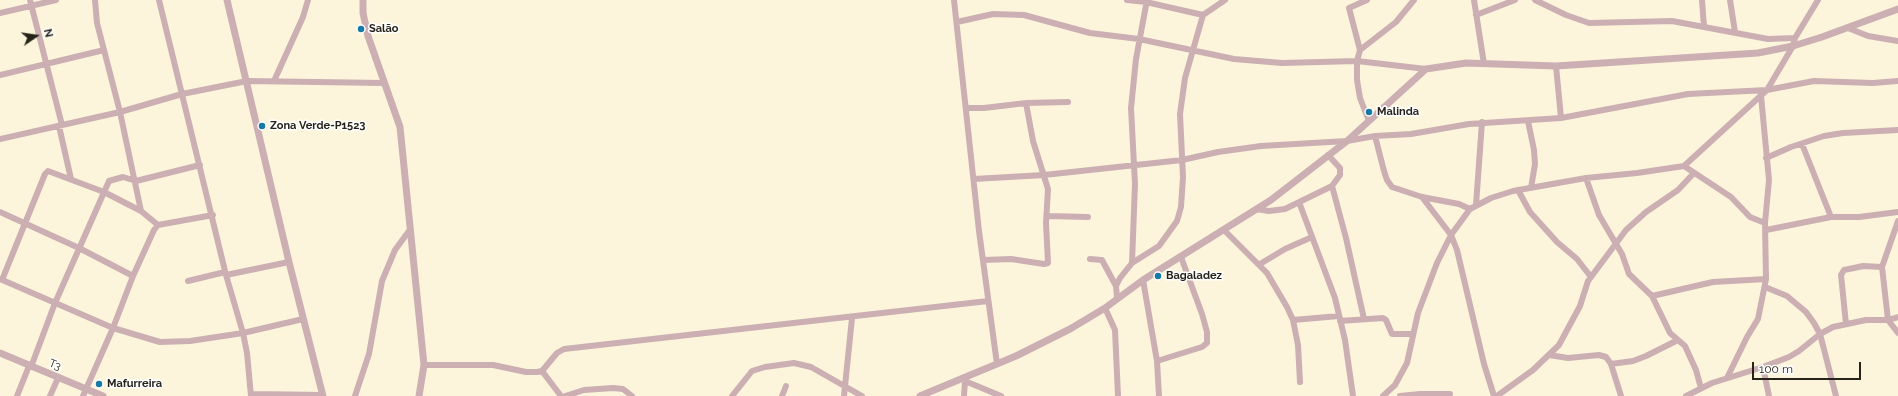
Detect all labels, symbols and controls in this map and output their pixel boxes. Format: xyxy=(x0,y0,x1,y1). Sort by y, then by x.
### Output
north arrow xyxy=(16,16,56,56)
place label: Salão xyxy=(369,22,398,36)
marker: Salão xyxy=(356,24,366,34)
text: N xyxy=(41,28,55,39)
place label: Malinda xyxy=(1377,105,1419,119)
marker: Malinda xyxy=(1364,107,1374,117)
place label: Zona Verde-P1523 xyxy=(270,119,365,133)
marker: Zona Verde-P1523 xyxy=(257,121,267,131)
place label: Bagaladez xyxy=(1166,269,1222,283)
marker: Bagaladez xyxy=(1153,271,1163,281)
scale bar xyxy=(1754,354,1863,380)
street label: T3 xyxy=(47,357,63,373)
text: 100 m xyxy=(1759,362,1793,376)
place label: Mafurreira xyxy=(107,377,162,391)
marker: Mafurreira xyxy=(94,379,104,389)

